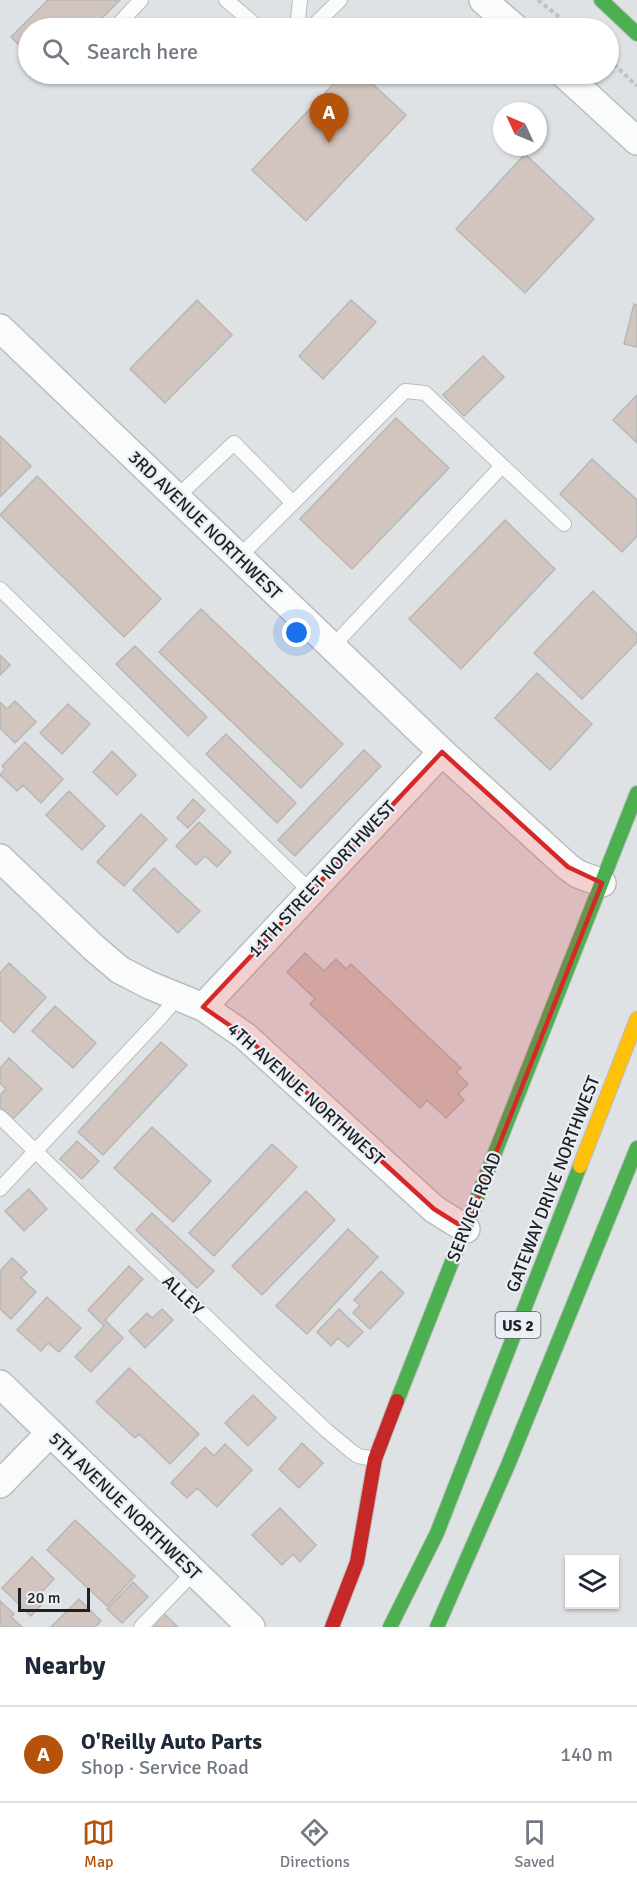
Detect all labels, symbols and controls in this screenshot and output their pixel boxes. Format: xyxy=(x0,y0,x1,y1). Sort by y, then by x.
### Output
search box xyxy=(18,18,619,84)
icon: search xyxy=(39,35,72,68)
text: Search here xyxy=(87,38,198,65)
pin: A xyxy=(310,94,348,143)
north arrow xyxy=(493,102,547,156)
street label: 3RD AVENUE NORTHWEST xyxy=(124,446,286,604)
your location xyxy=(282,618,311,647)
street label: 11TH STREET NORTHWEST xyxy=(244,796,400,962)
street label: 4TH AVENUE NORTHWEST xyxy=(223,1018,389,1170)
street label: GATEWAY DRIVE NORTHWEST xyxy=(501,1072,605,1295)
street label: SERVICE ROAD xyxy=(442,1149,506,1265)
street label: ALLEY xyxy=(158,1270,208,1320)
road number: US 2 xyxy=(496,1312,540,1338)
street label: 5TH AVENUE NORTHWEST xyxy=(44,1427,206,1585)
map controls xyxy=(565,1555,619,1609)
button: layers xyxy=(565,1555,619,1609)
scale bar xyxy=(18,1585,90,1612)
text: 20 m xyxy=(27,1588,61,1608)
text: Nearby xyxy=(24,1650,105,1682)
text: O'Reilly Auto Parts xyxy=(81,1728,262,1755)
text: A xyxy=(37,1742,50,1767)
text: 140 m xyxy=(560,1742,613,1767)
text: Shop · Service Road xyxy=(81,1755,249,1780)
tab: Map xyxy=(82,1816,115,1872)
tab: Directions xyxy=(280,1816,350,1872)
tab: Saved xyxy=(514,1816,555,1872)

